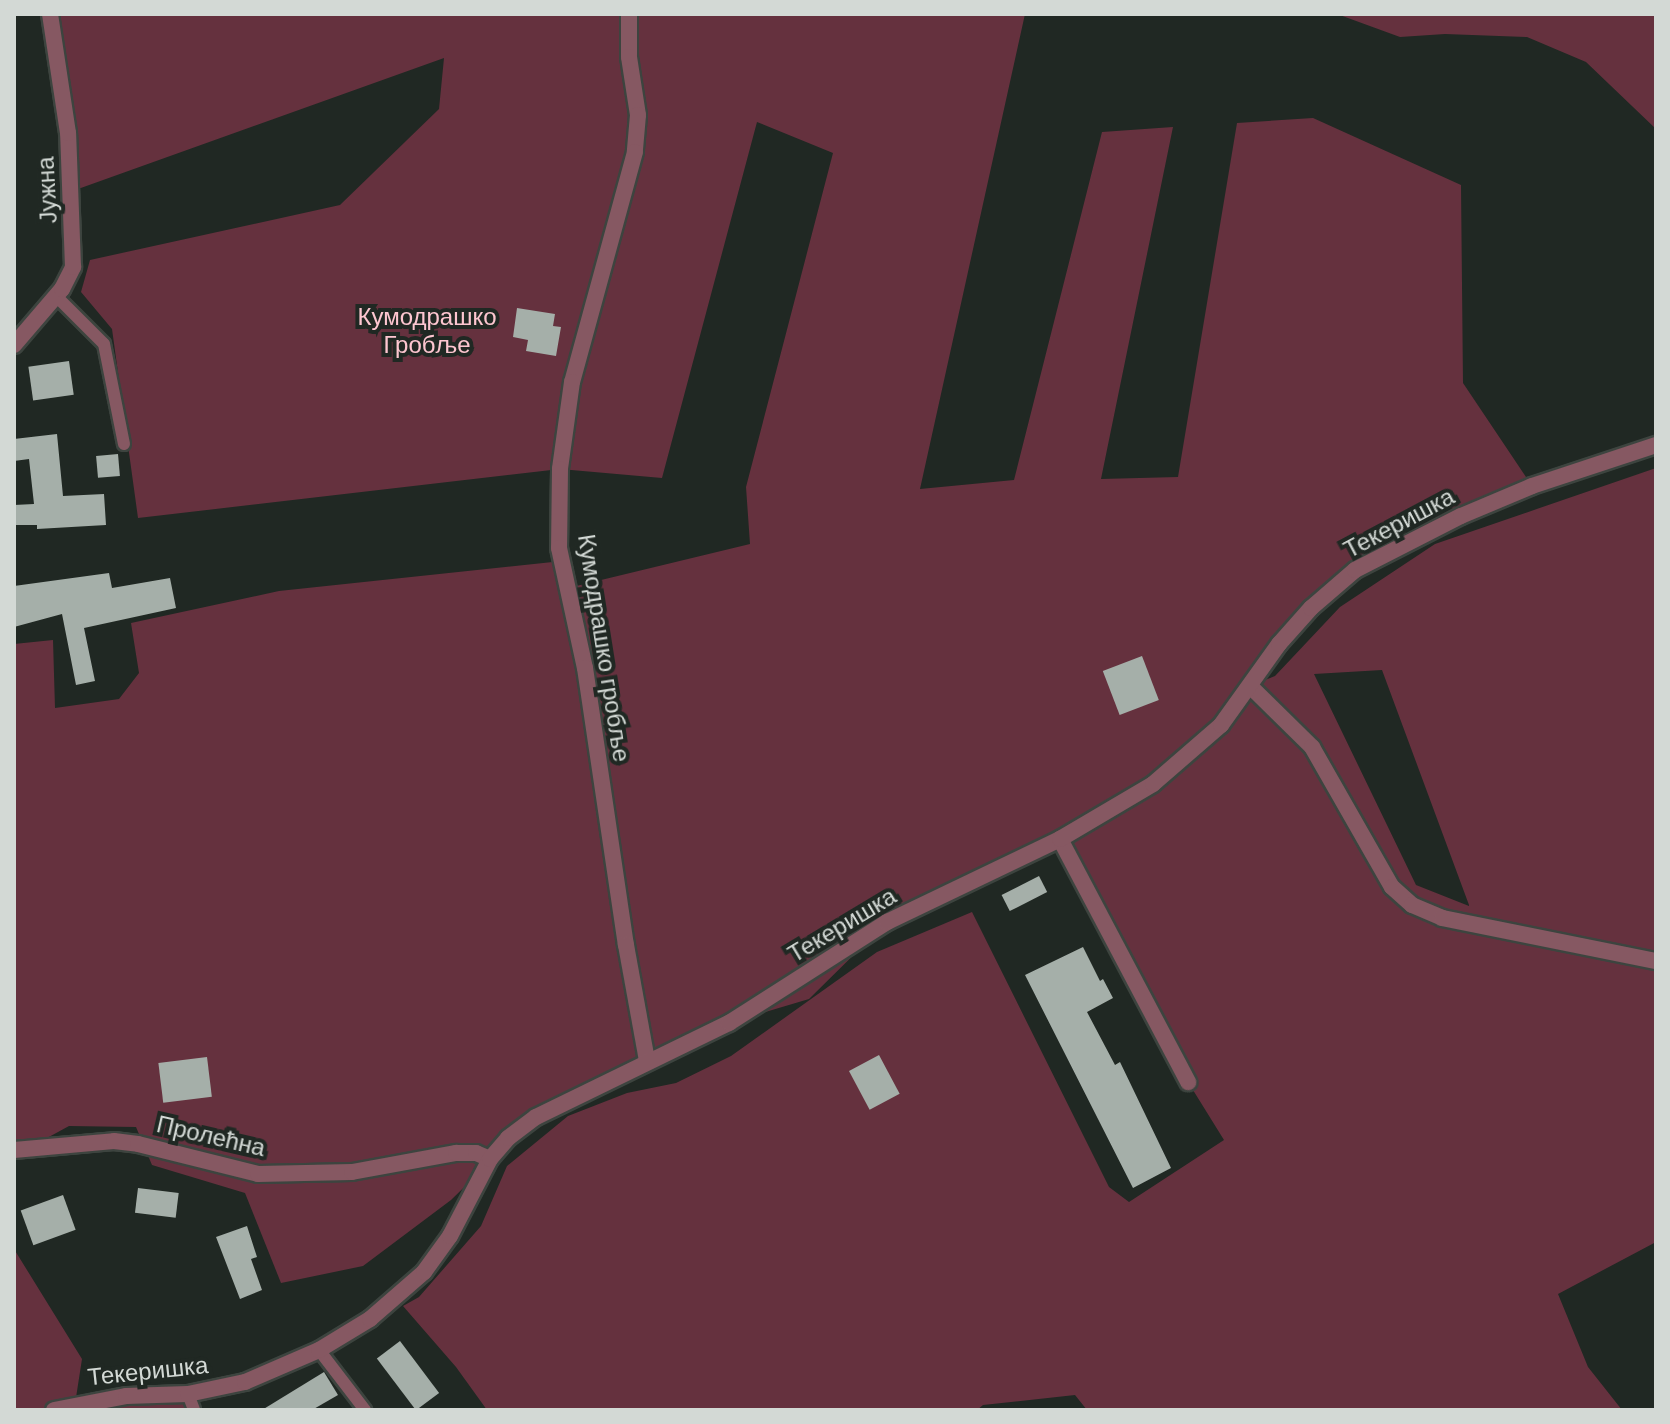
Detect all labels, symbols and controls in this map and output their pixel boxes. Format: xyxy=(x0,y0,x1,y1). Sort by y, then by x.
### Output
street label: Јужна xyxy=(31,156,63,224)
park label: Кумодрашко Гробље xyxy=(357,303,497,359)
street label: Текеришка xyxy=(1339,482,1459,564)
street label: Кумодрашко гробље xyxy=(572,532,636,764)
street label: Текеришка xyxy=(783,881,901,969)
street label: Пролећна xyxy=(154,1110,268,1162)
street label: Текеришка xyxy=(86,1350,210,1392)

